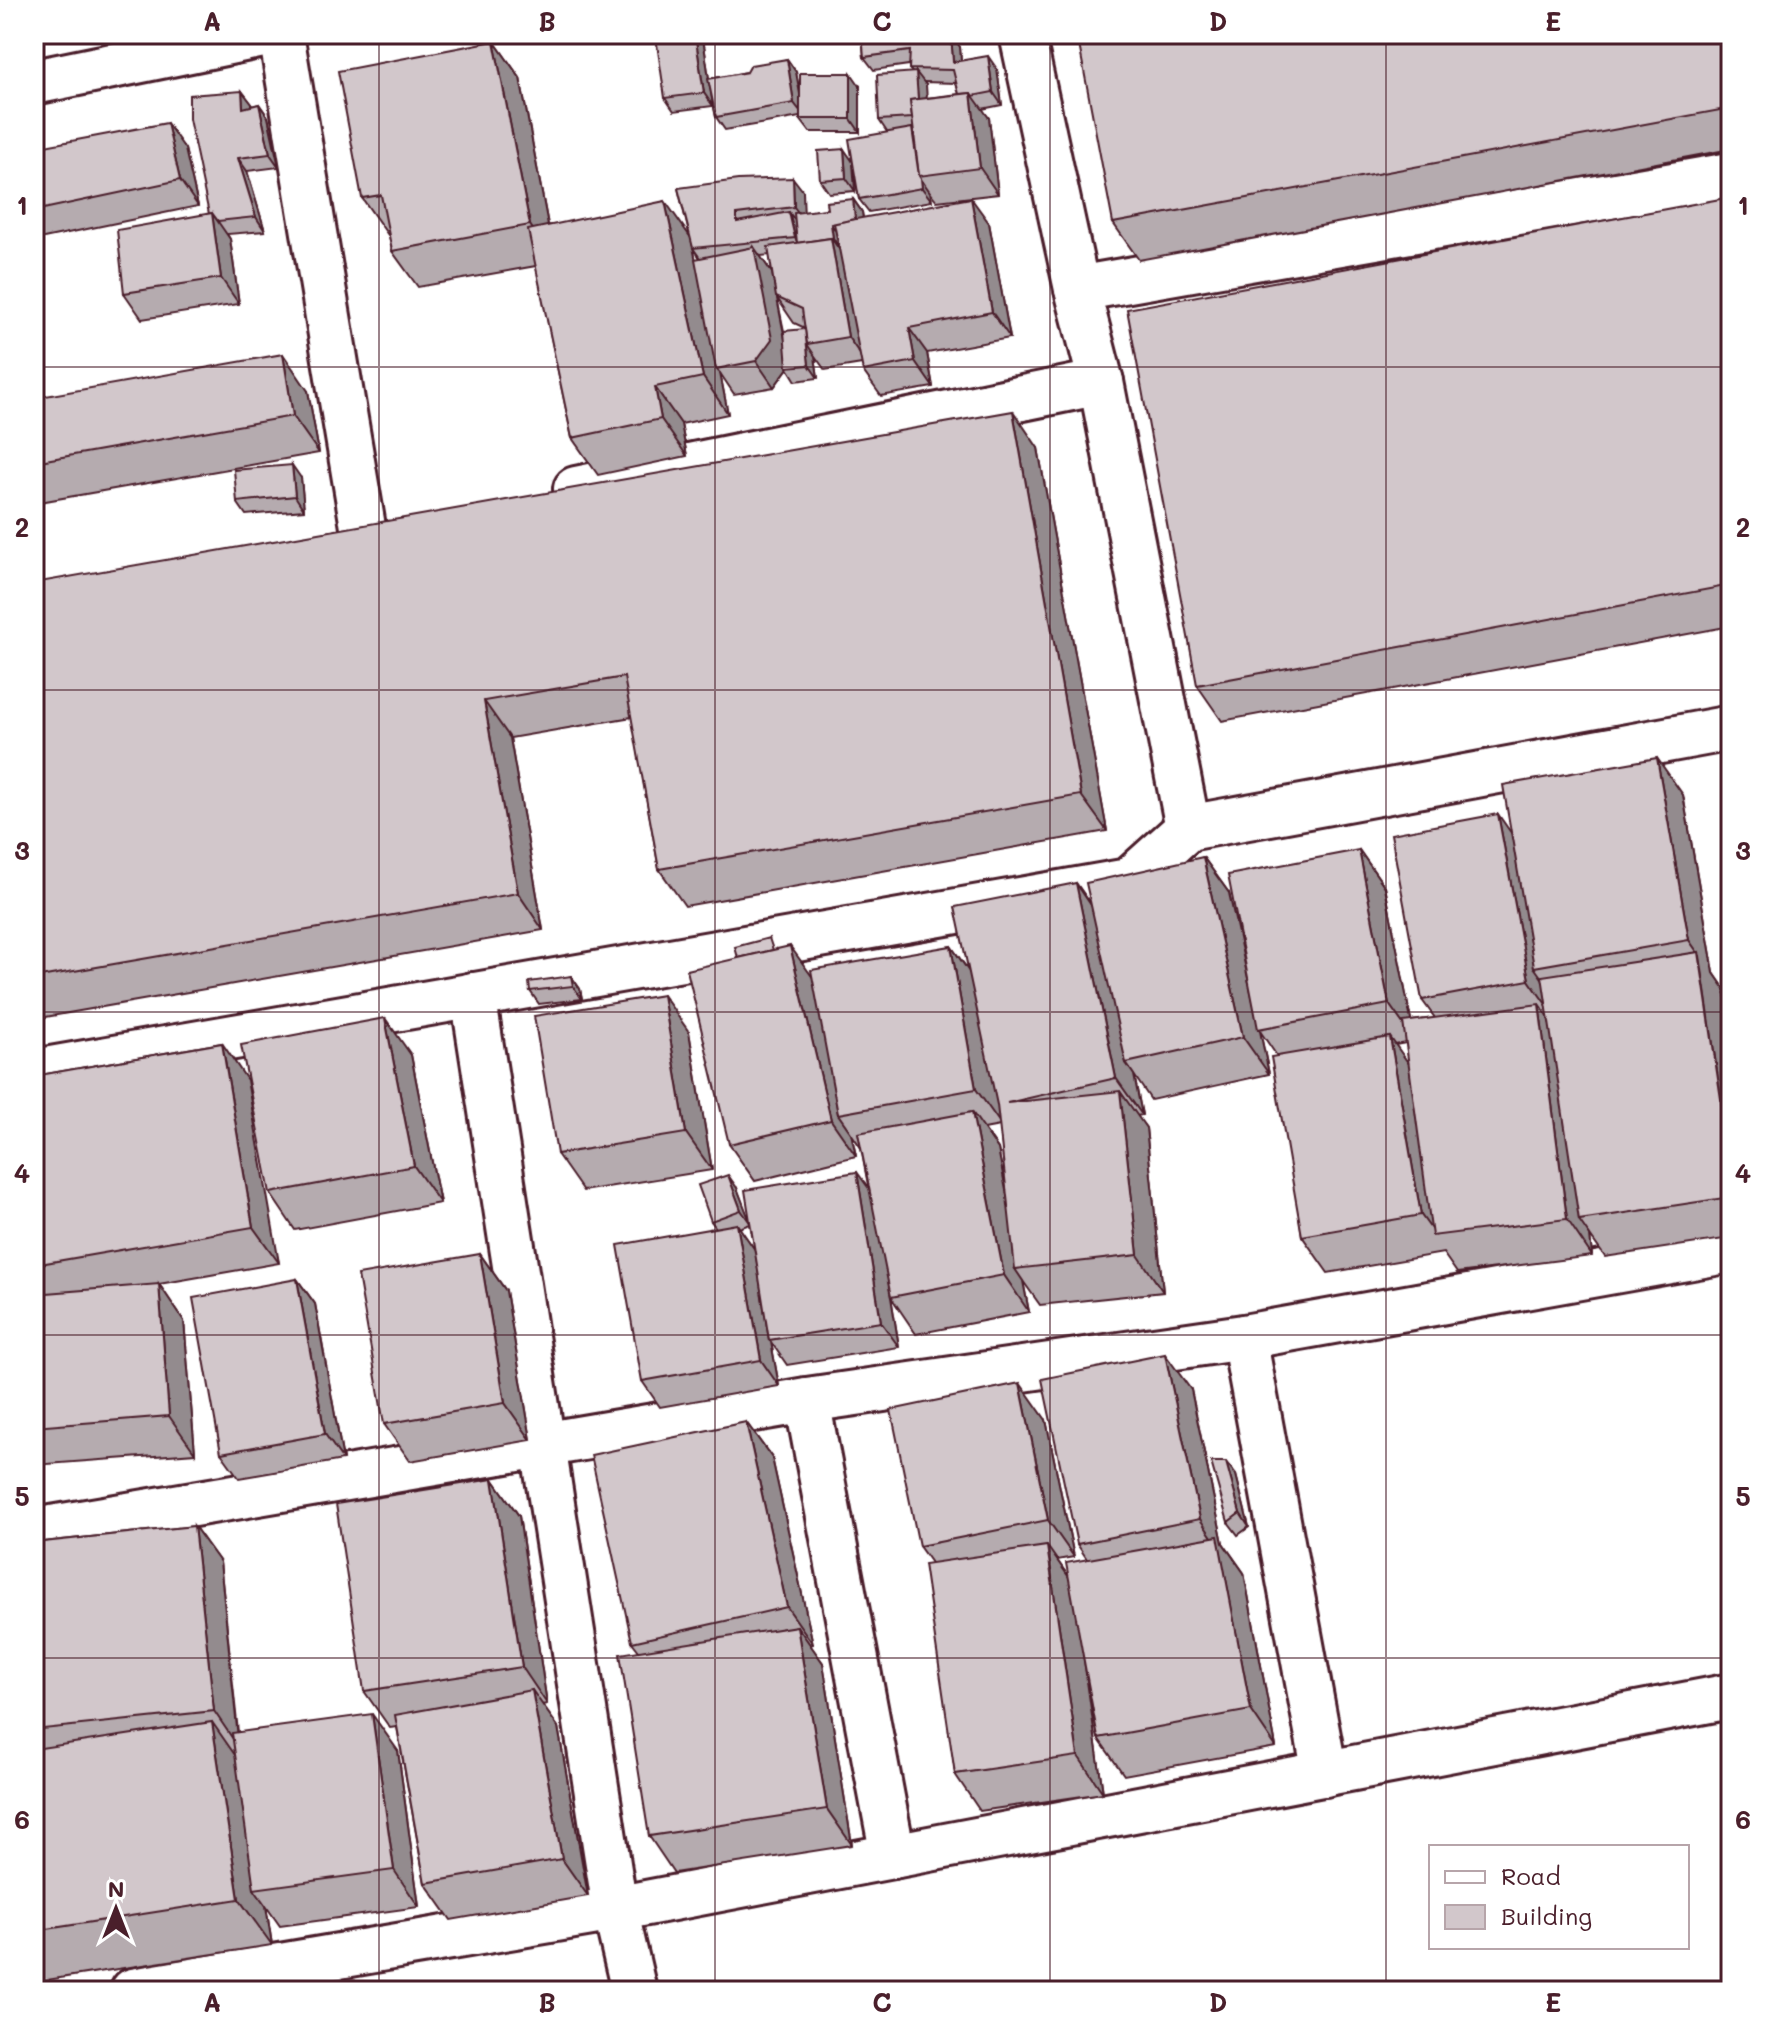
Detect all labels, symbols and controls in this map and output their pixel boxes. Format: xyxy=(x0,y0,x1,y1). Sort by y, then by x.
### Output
text: A xyxy=(203,4,221,38)
text: B xyxy=(538,4,556,38)
text: C xyxy=(872,4,892,38)
text: D xyxy=(1209,4,1227,38)
text: E xyxy=(1545,4,1561,38)
text: 1 xyxy=(16,188,28,222)
text: 1 xyxy=(1737,188,1749,222)
text: 2 xyxy=(15,510,29,544)
text: 2 xyxy=(1736,510,1750,544)
text: 3 xyxy=(14,833,30,867)
text: 3 xyxy=(1735,833,1751,867)
text: 4 xyxy=(14,1156,30,1190)
text: 4 xyxy=(1735,1156,1751,1190)
text: 5 xyxy=(14,1479,30,1513)
text: 5 xyxy=(1735,1479,1751,1513)
text: 6 xyxy=(14,1802,30,1836)
text: 6 xyxy=(1735,1802,1751,1836)
legend xyxy=(1429,1845,1689,1949)
text: Road xyxy=(1501,1860,1561,1891)
north arrow xyxy=(76,1869,156,1949)
text: N xyxy=(108,1874,124,1903)
text: Building xyxy=(1501,1900,1592,1931)
text: A xyxy=(203,1985,221,2019)
text: B xyxy=(538,1985,556,2019)
text: C xyxy=(872,1985,892,2019)
text: D xyxy=(1209,1985,1227,2019)
text: E xyxy=(1545,1985,1561,2019)

